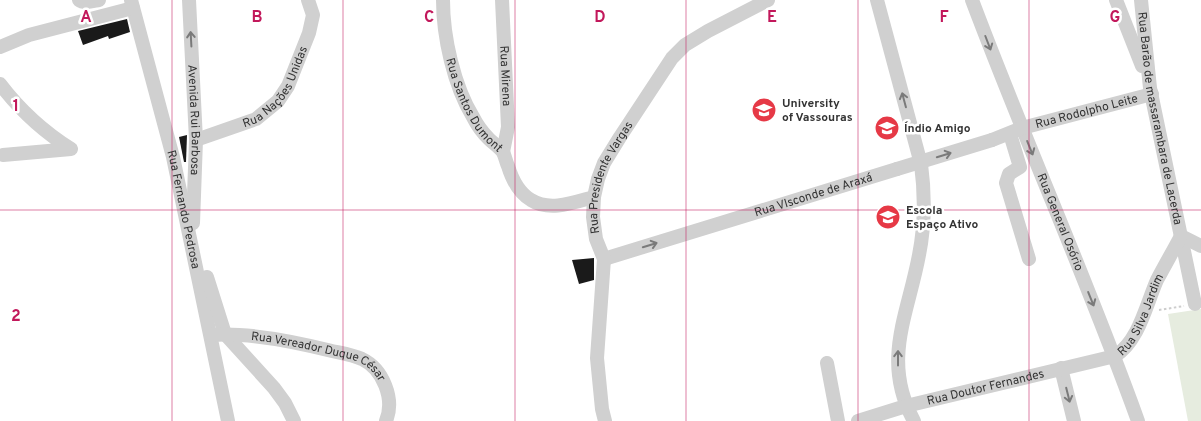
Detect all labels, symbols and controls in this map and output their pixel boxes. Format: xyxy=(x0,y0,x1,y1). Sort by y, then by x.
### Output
text: A xyxy=(80,8,92,28)
text: B xyxy=(251,8,263,28)
text: C xyxy=(424,8,434,28)
text: D xyxy=(594,8,606,28)
text: E xyxy=(767,8,777,28)
text: F xyxy=(939,8,949,28)
text: G xyxy=(1110,8,1120,28)
street label: Rua Barão de massarambara de Lacerda xyxy=(1133,11,1185,227)
one-way arrow xyxy=(187,31,196,47)
one-way arrow xyxy=(984,35,993,51)
street label: Rua Nações Unidas xyxy=(241,44,312,132)
street label: Rua Mirena xyxy=(495,45,514,107)
street label: Rua Santos Dumont xyxy=(441,56,506,156)
street label: Avenida Rui Barbosa xyxy=(183,64,203,175)
street label: Rua Rodolpho Leite xyxy=(1034,91,1140,133)
one-way arrow xyxy=(899,92,909,108)
place label: University of Vassouras xyxy=(782,96,853,126)
text: 1 xyxy=(13,97,19,117)
school or university icon: University of Vassouras xyxy=(751,97,777,123)
school or university icon: Índio Amigo xyxy=(874,115,900,141)
street label: Rua Presidente Vargas xyxy=(586,118,637,235)
place label: Índio Amigo xyxy=(904,121,971,137)
one-way arrow xyxy=(1026,140,1035,155)
street label: Rua Fernando Pedrosa xyxy=(162,148,203,270)
one-way arrow xyxy=(935,149,951,159)
street label: Rua VIsconde de Araxá xyxy=(753,170,875,221)
street label: Rua General Osório xyxy=(1033,171,1087,274)
place label: Escola Espaço Ativo xyxy=(906,203,979,233)
school or university icon: Escola Espaço Ativo xyxy=(875,204,901,230)
one-way arrow xyxy=(642,239,658,249)
street label: Rua Silva Jardim xyxy=(1114,271,1168,360)
one-way arrow xyxy=(1087,290,1096,306)
text: 2 xyxy=(11,307,21,327)
street label: Rua Vereador Duque César xyxy=(250,329,389,385)
one-way arrow xyxy=(893,350,903,366)
street label: Rua Doutor Fernandes xyxy=(926,366,1046,410)
one-way arrow xyxy=(1064,386,1073,402)

